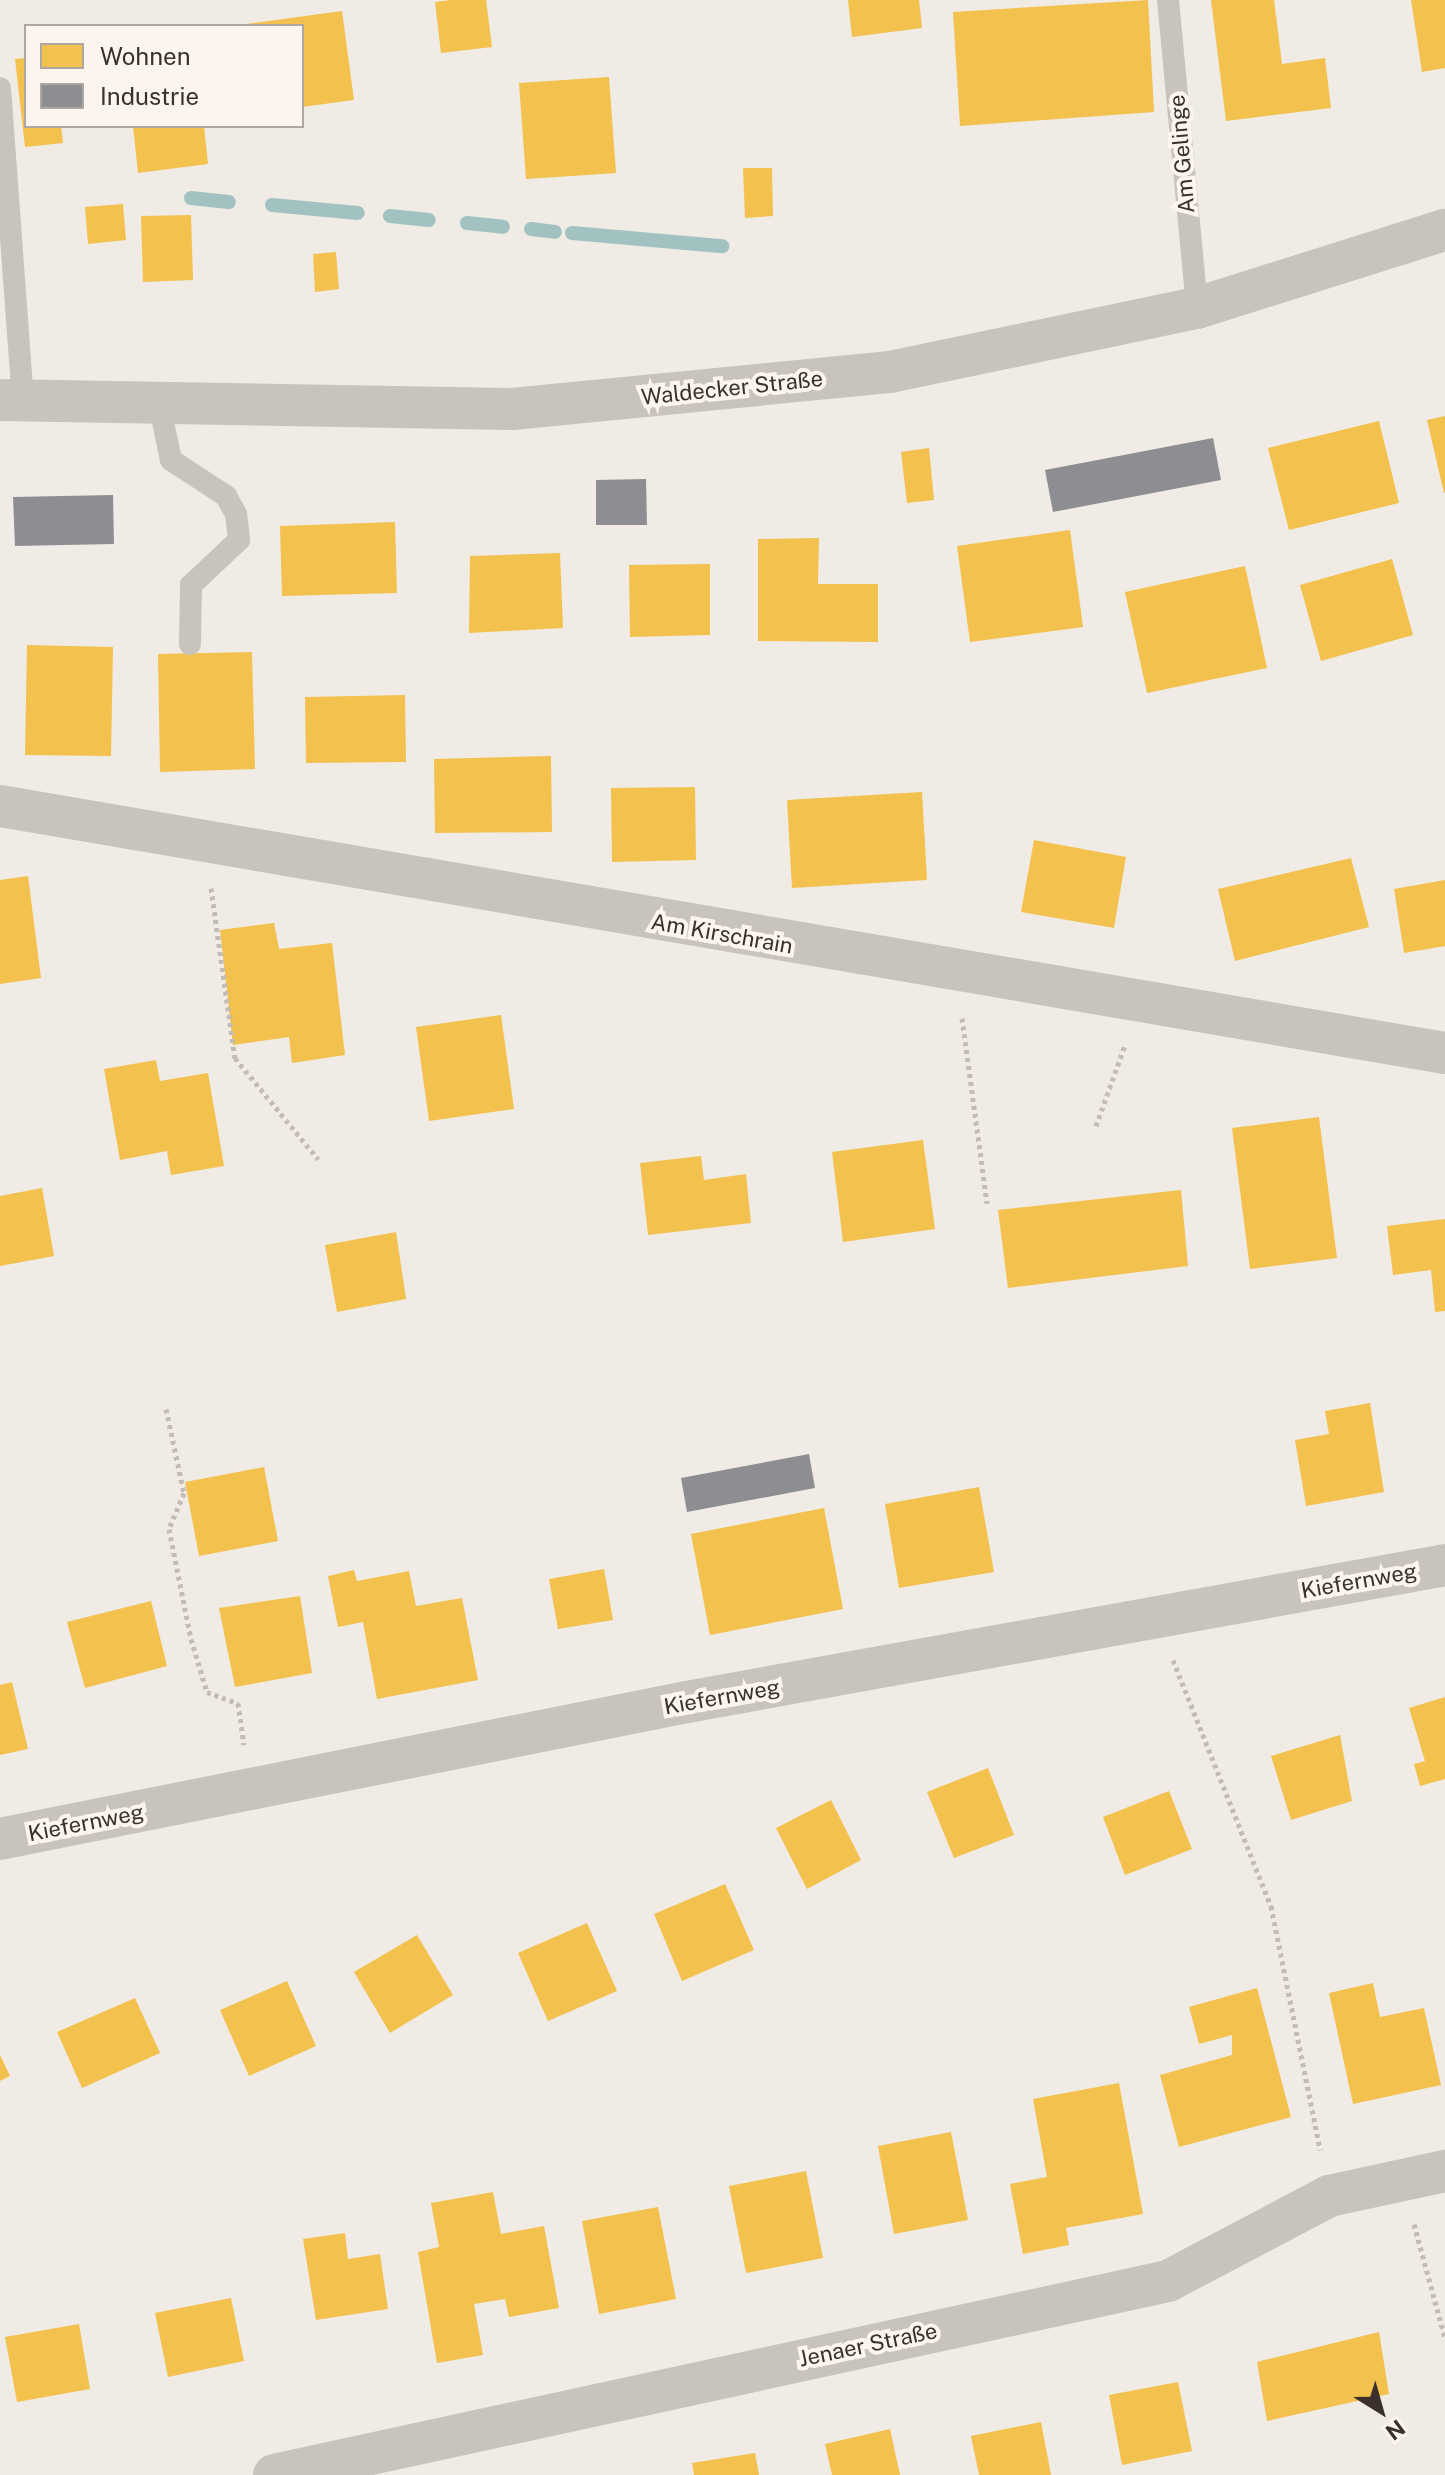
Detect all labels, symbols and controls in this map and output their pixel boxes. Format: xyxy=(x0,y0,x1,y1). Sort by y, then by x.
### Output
legend xyxy=(24,24,304,128)
text: Wohnen xyxy=(100,42,191,70)
text: Industrie xyxy=(100,82,199,110)
street label: Am Gelinge xyxy=(1164,93,1200,215)
street label: Waldecker Straße xyxy=(640,365,824,411)
street label: Am Kirschrain xyxy=(649,909,795,959)
street label: Kiefernweg xyxy=(1299,1558,1419,1604)
street label: Kiefernweg xyxy=(662,1674,782,1720)
street label: Kiefernweg xyxy=(26,1799,146,1847)
street label: Jenaer Straße xyxy=(796,2317,940,2373)
north arrow xyxy=(1341,2371,1421,2451)
text: N xyxy=(1381,2415,1410,2446)

